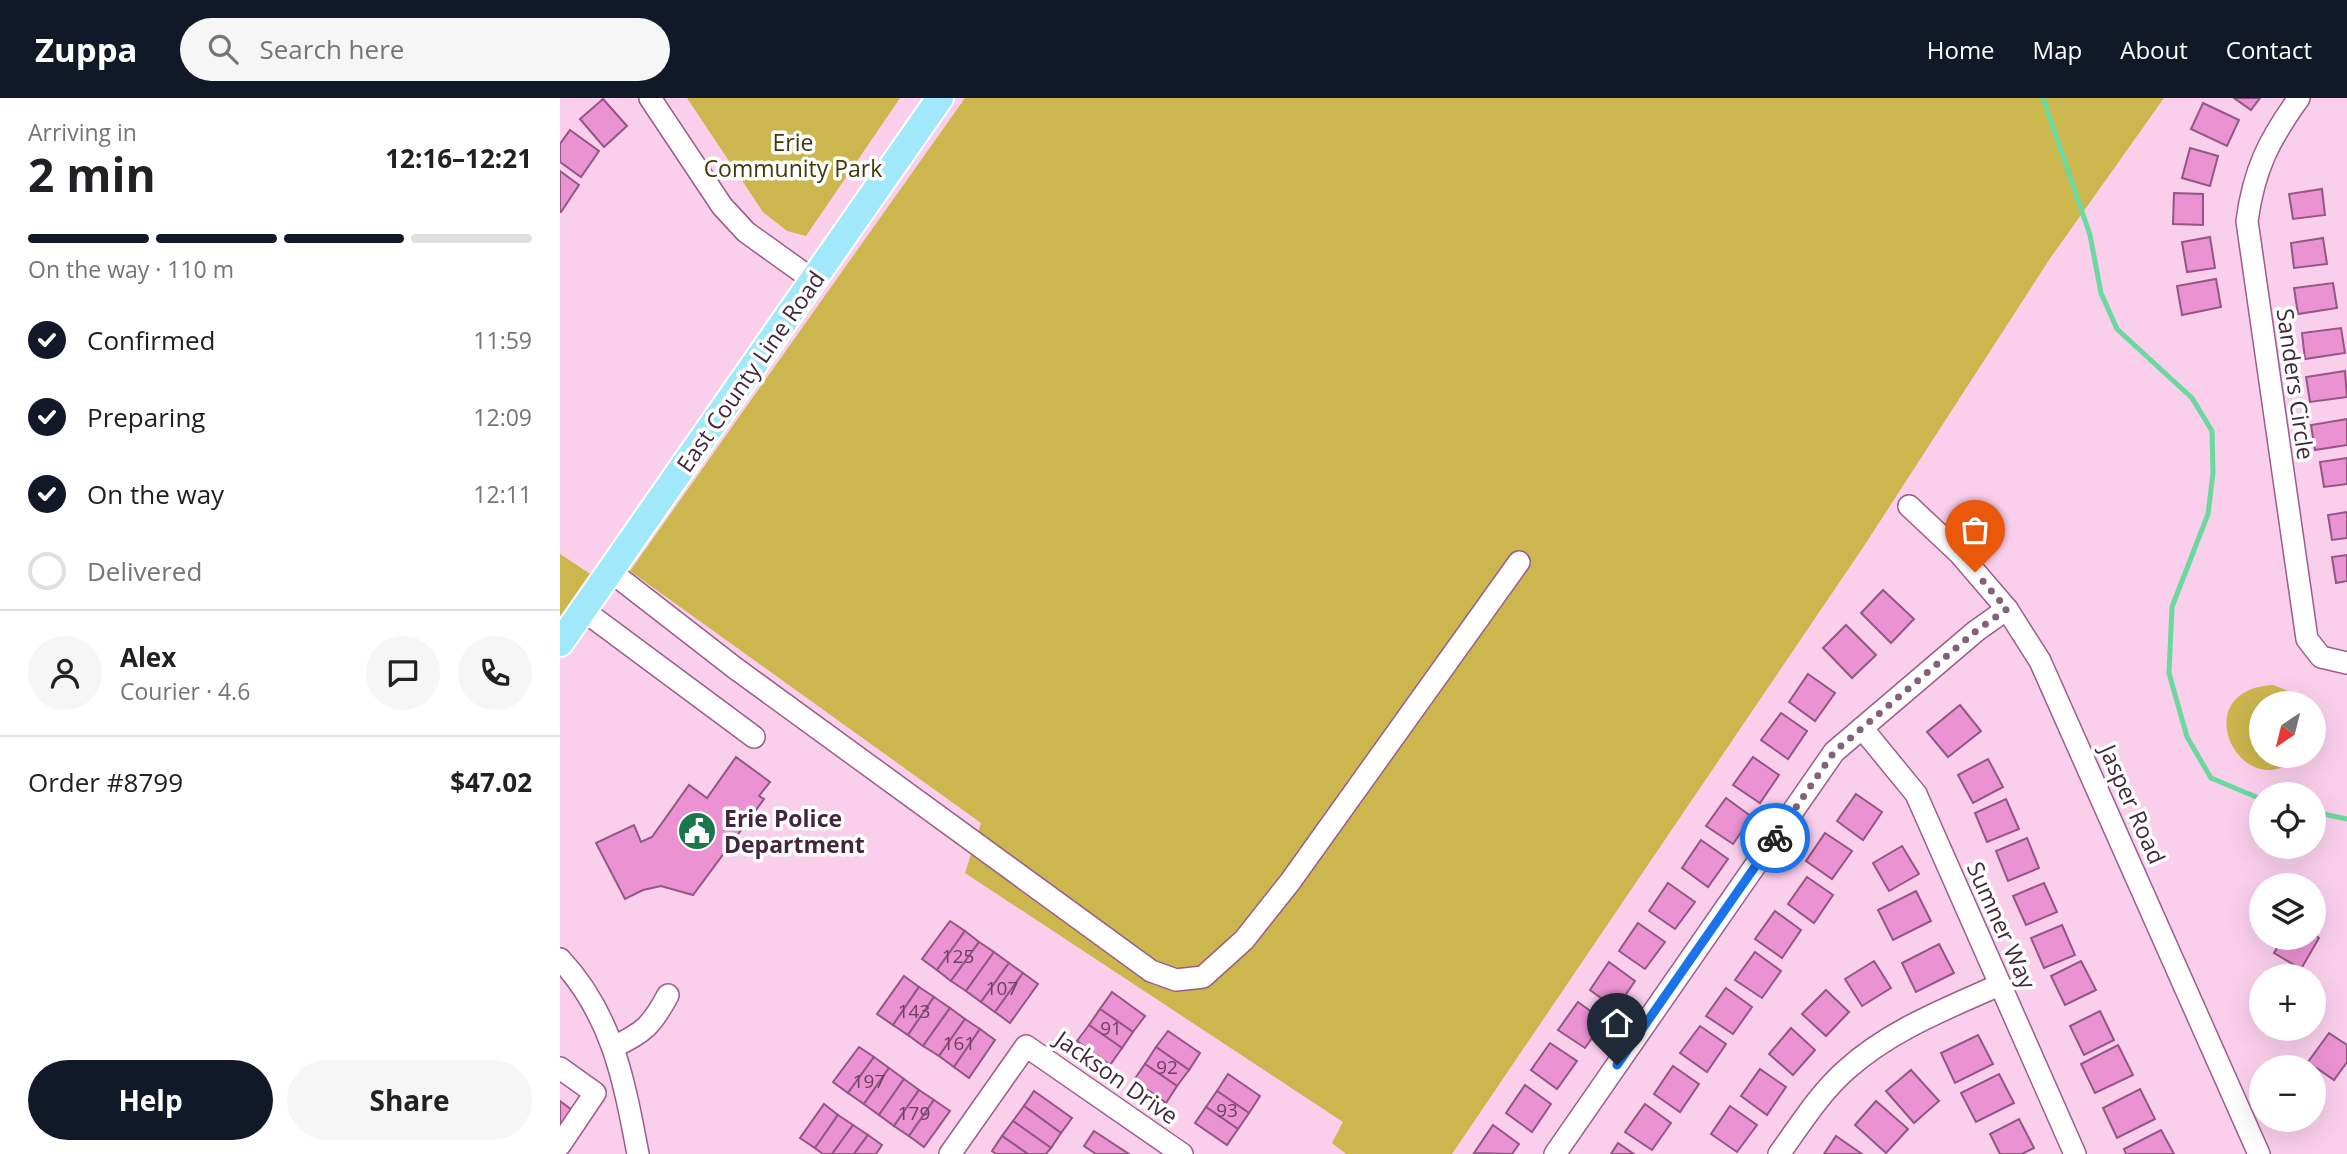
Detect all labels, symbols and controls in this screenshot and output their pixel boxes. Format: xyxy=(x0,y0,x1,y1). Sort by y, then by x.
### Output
search box xyxy=(180,18,670,81)
text: Zuppa xyxy=(35,27,138,72)
icon: search xyxy=(204,30,242,68)
text: Search here xyxy=(260,31,404,67)
text: Home xyxy=(1927,33,1995,66)
text: Map xyxy=(2033,33,2082,66)
text: About xyxy=(2120,33,2188,66)
text: Contact xyxy=(2226,33,2312,66)
text: Arriving in xyxy=(28,116,137,148)
park label: Erie Community Park xyxy=(704,126,882,184)
text: 12:16–12:21 xyxy=(385,140,532,176)
text: 2 min xyxy=(28,143,156,205)
text: On the way · 110 m xyxy=(28,253,234,285)
street label: East County Line Road xyxy=(668,264,832,478)
street label: Sanders Circle xyxy=(2270,306,2322,462)
icon: check xyxy=(28,321,66,359)
text: Confirmed xyxy=(87,322,215,358)
text: 11:59 xyxy=(473,324,532,356)
icon: check xyxy=(28,398,66,436)
text: Preparing xyxy=(87,399,205,435)
text: 12:09 xyxy=(473,401,532,433)
icon: check xyxy=(28,475,66,513)
text: On the way xyxy=(87,476,224,512)
text: 12:11 xyxy=(473,478,532,510)
pin xyxy=(1945,500,2005,572)
icon: bag xyxy=(1956,511,1994,549)
text: Delivered xyxy=(87,553,202,589)
button: person xyxy=(28,636,102,710)
button: chat xyxy=(366,636,440,710)
button: phone xyxy=(458,636,532,710)
text: Alex xyxy=(120,639,176,675)
text: Courier · 4.6 xyxy=(120,675,250,707)
north arrow xyxy=(2249,691,2326,768)
map controls xyxy=(2249,691,2326,1132)
street label: Jasper Road xyxy=(2092,738,2173,869)
text: Order #8799 xyxy=(28,764,183,800)
text: $47.02 xyxy=(450,764,532,800)
button: locate xyxy=(2249,782,2326,859)
place label: Erie Police Department xyxy=(724,802,865,860)
courier xyxy=(1740,803,1810,873)
public building icon: Erie Police Department xyxy=(676,810,718,852)
icon: bike xyxy=(1756,819,1794,857)
street label: Sumner Way xyxy=(1960,856,2044,994)
button: layers xyxy=(2249,873,2326,950)
house number: 125 xyxy=(942,943,974,969)
button: + xyxy=(2249,964,2326,1041)
house number: 107 xyxy=(986,975,1018,1001)
pin xyxy=(1587,993,1647,1065)
house number: 143 xyxy=(898,998,930,1024)
icon: home xyxy=(1598,1004,1636,1042)
house number: 91 xyxy=(1100,1015,1122,1041)
street label: Jackson Drive xyxy=(1048,1022,1185,1131)
house number: 161 xyxy=(943,1030,975,1056)
house number: 92 xyxy=(1156,1054,1178,1080)
button: − xyxy=(2249,1055,2326,1132)
button: Help xyxy=(28,1060,273,1140)
button: Share xyxy=(287,1060,532,1140)
house number: 197 xyxy=(853,1068,885,1094)
house number: 93 xyxy=(1216,1097,1238,1123)
house number: 179 xyxy=(898,1100,930,1126)

